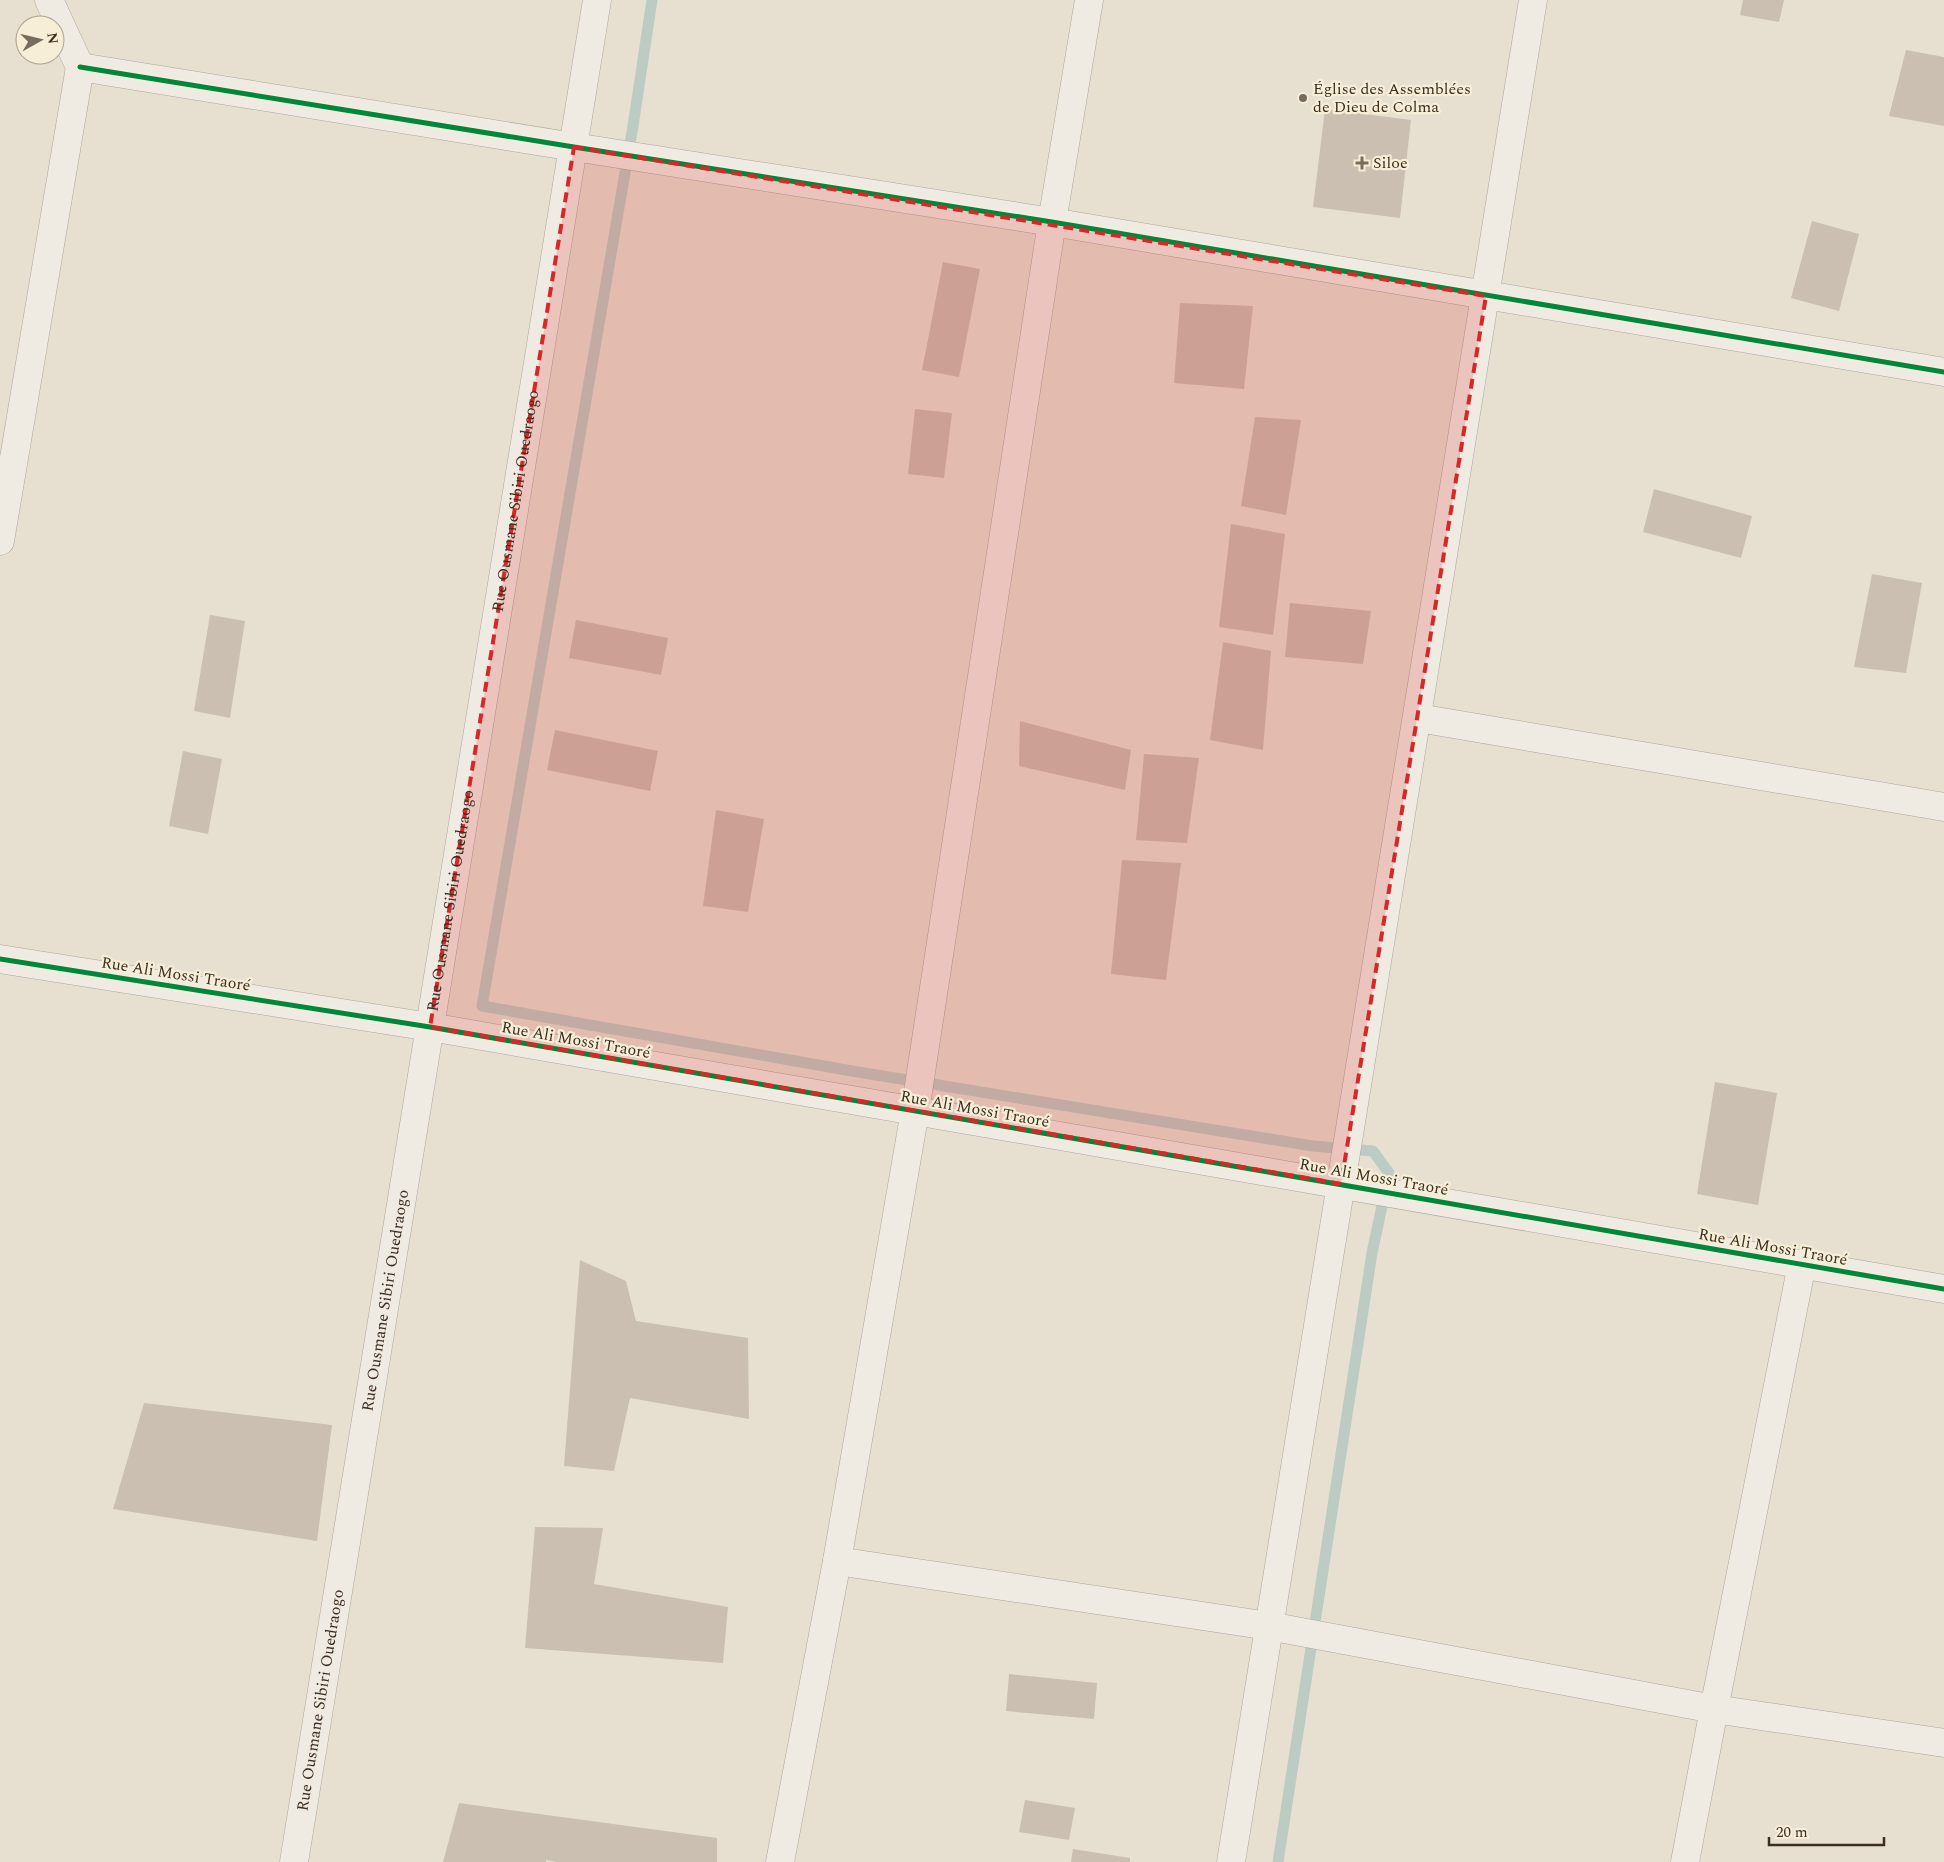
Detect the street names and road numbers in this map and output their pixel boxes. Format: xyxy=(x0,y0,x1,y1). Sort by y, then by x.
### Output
street label: Rue Ousmane Sibiri Ouedraogo xyxy=(486,388,545,614)
street label: Rue Ousmane Sibiri Ouedraogo xyxy=(421,788,480,1013)
street label: Rue Ali Mossi Traoré xyxy=(100,950,253,998)
street label: Rue Ali Mossi Traoré xyxy=(500,1015,653,1065)
street label: Rue Ali Mossi Traoré xyxy=(899,1084,1052,1134)
street label: Rue Ali Mossi Traoré xyxy=(1298,1152,1451,1202)
street label: Rue Ousmane Sibiri Ouedraogo xyxy=(356,1188,415,1413)
street label: Rue Ali Mossi Traoré xyxy=(1697,1222,1850,1272)
street label: Rue Ousmane Sibiri Ouedraogo xyxy=(290,1587,350,1813)

